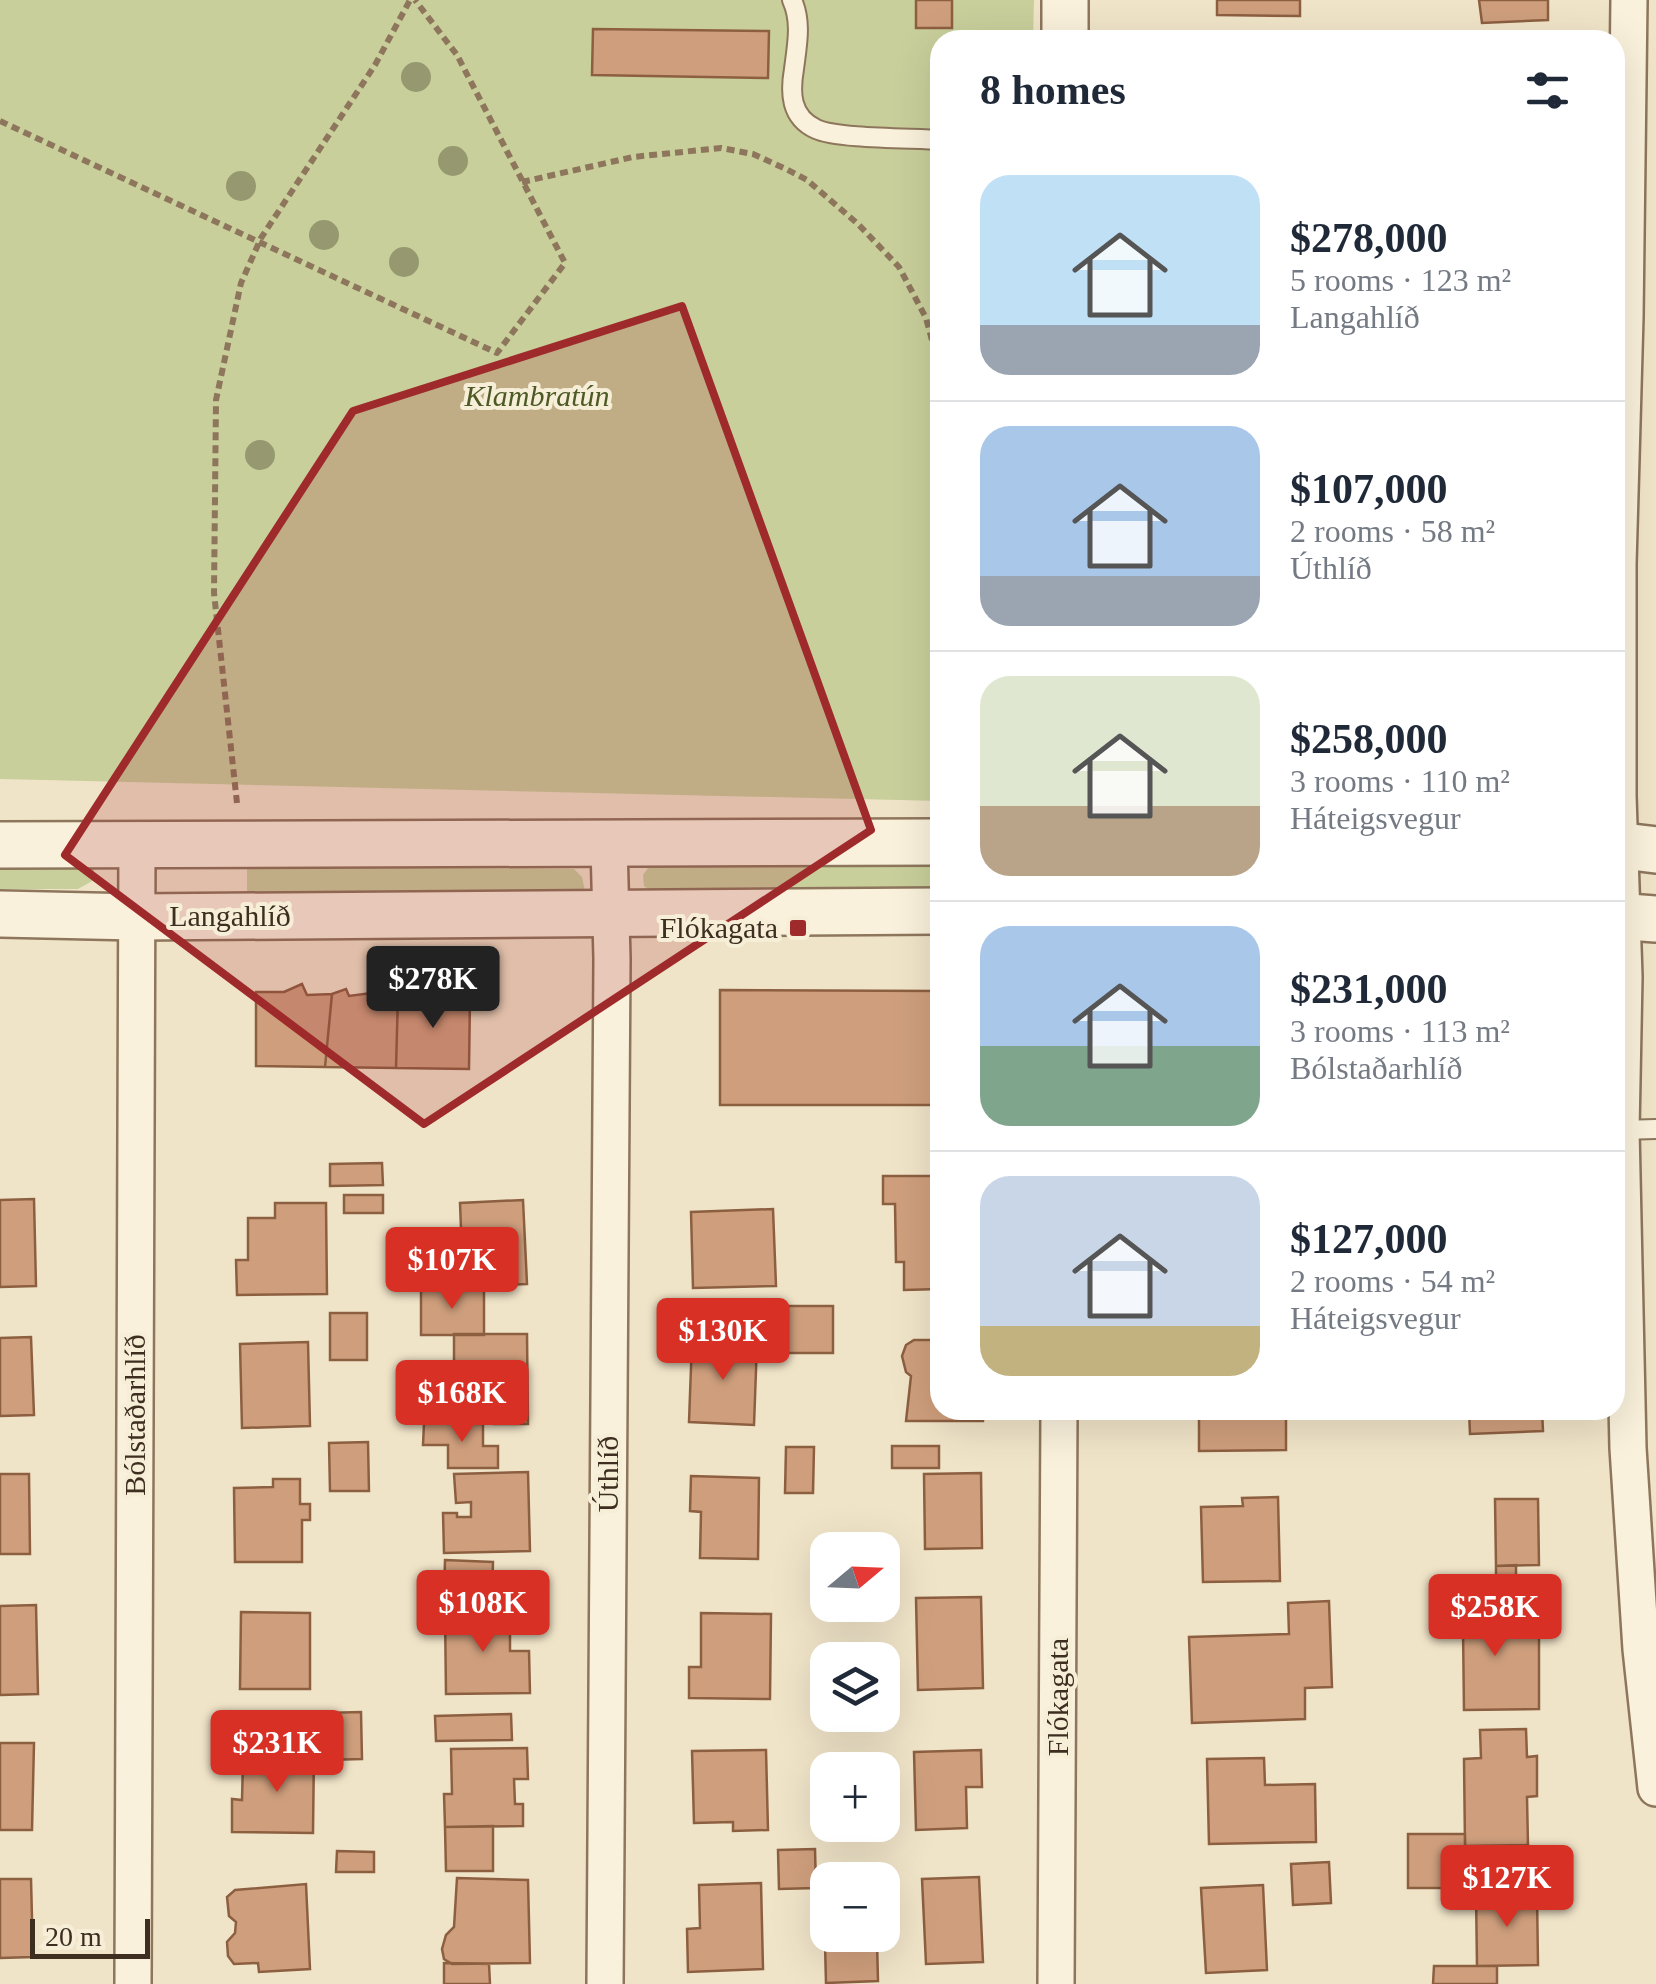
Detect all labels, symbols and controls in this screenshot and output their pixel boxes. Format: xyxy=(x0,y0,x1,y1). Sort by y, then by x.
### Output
icon: filters xyxy=(1520,63,1575,118)
text: 8 homes xyxy=(980,67,1126,113)
icon: home xyxy=(1060,215,1180,335)
text: $278,000 xyxy=(1290,215,1448,261)
text: 5 rooms · 123 m² xyxy=(1290,262,1511,298)
text: Langahlíð xyxy=(1290,299,1420,335)
park label: Klambratún xyxy=(463,379,610,412)
icon: home xyxy=(1060,466,1180,586)
text: $107,000 xyxy=(1290,466,1448,512)
text: 2 rooms · 58 m² xyxy=(1290,513,1495,549)
text: Úthlíð xyxy=(1290,550,1372,586)
icon: home xyxy=(1060,716,1180,836)
text: $258,000 xyxy=(1290,716,1448,762)
text: 3 rooms · 110 m² xyxy=(1290,763,1510,799)
text: Háteigsvegur xyxy=(1290,800,1461,836)
street label: Langahlíð xyxy=(169,899,291,932)
place label: Flókagata xyxy=(660,911,778,944)
marker: Flókagata xyxy=(787,917,809,939)
pin: $278K xyxy=(363,946,503,1031)
text: $278K xyxy=(389,960,477,996)
icon: home xyxy=(1060,966,1180,1086)
text: $231,000 xyxy=(1290,966,1448,1012)
text: 3 rooms · 113 m² xyxy=(1290,1013,1510,1049)
text: Bólstaðarhlíð xyxy=(1290,1050,1462,1086)
icon: home xyxy=(1060,1216,1180,1336)
text: $127,000 xyxy=(1290,1216,1448,1262)
pin: $107K xyxy=(382,1227,522,1312)
text: $107K xyxy=(408,1241,496,1277)
text: 2 rooms · 54 m² xyxy=(1290,1263,1495,1299)
pin: $130K xyxy=(653,1298,793,1383)
text: Háteigsvegur xyxy=(1290,1300,1461,1336)
text: $130K xyxy=(679,1312,767,1348)
street label: Bólstaðarhlíð xyxy=(118,1334,151,1496)
pin: $168K xyxy=(392,1360,532,1445)
text: $168K xyxy=(418,1374,506,1410)
street label: Úthlíð xyxy=(591,1436,624,1512)
north arrow xyxy=(810,1532,900,1622)
map controls xyxy=(810,1532,900,1952)
pin: $108K xyxy=(413,1570,553,1655)
pin: $258K xyxy=(1425,1574,1565,1659)
text: $108K xyxy=(439,1584,527,1620)
text: $258K xyxy=(1451,1588,1539,1624)
street label: Flókagata xyxy=(1041,1638,1074,1756)
button: layers xyxy=(810,1642,900,1732)
pin: $231K xyxy=(207,1710,347,1795)
text: $231K xyxy=(233,1724,321,1760)
button: + xyxy=(810,1752,900,1842)
pin: $127K xyxy=(1437,1845,1577,1930)
text: $127K xyxy=(1463,1859,1551,1895)
button: − xyxy=(810,1862,900,1952)
scale bar xyxy=(30,1914,150,1958)
text: 20 m xyxy=(45,1921,102,1952)

